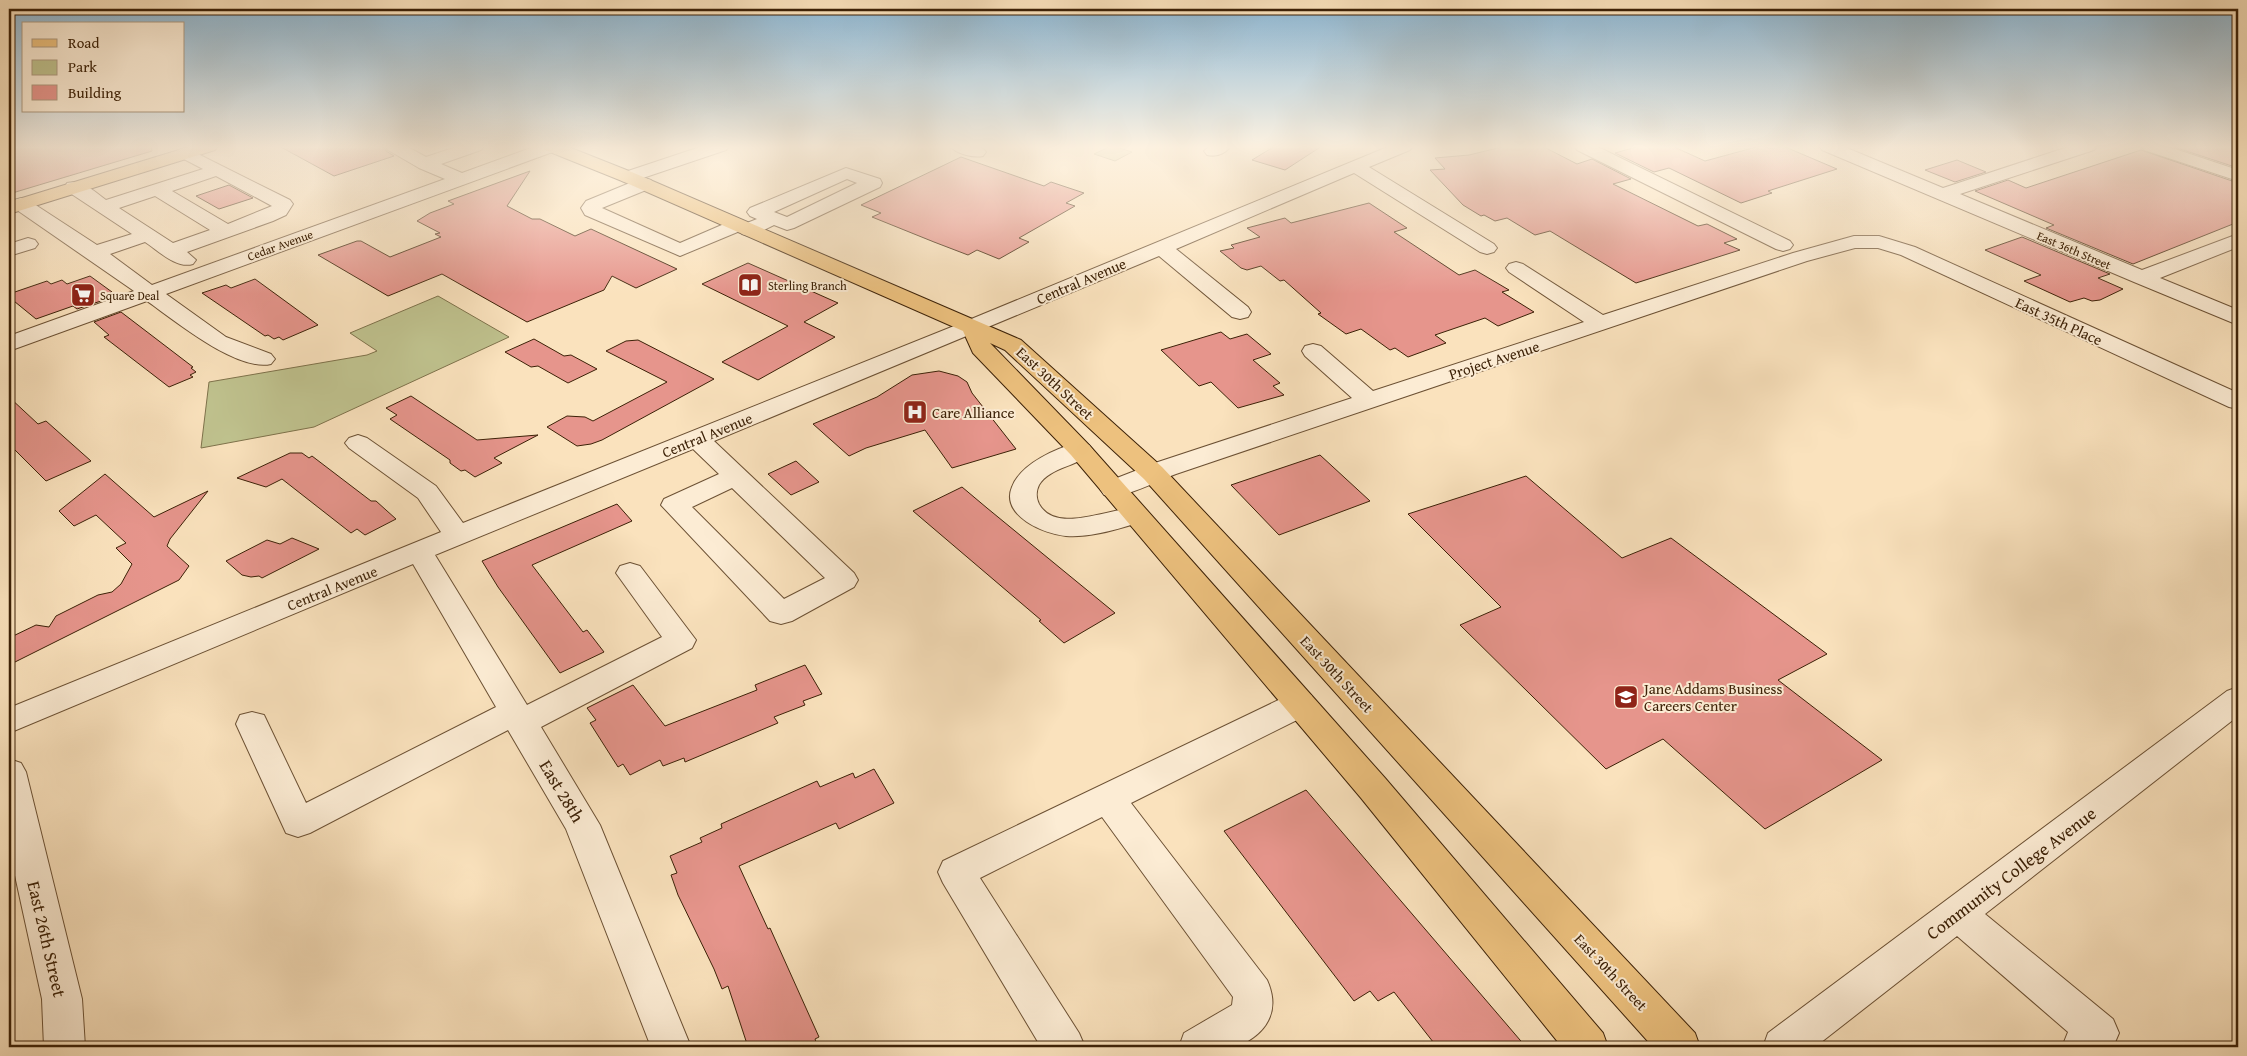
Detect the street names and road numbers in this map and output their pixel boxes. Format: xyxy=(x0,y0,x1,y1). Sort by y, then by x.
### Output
street label: Cedar Avenue xyxy=(245,225,316,265)
street label: East 36th Street xyxy=(2034,227,2114,274)
street label: Central Avenue xyxy=(1033,253,1129,309)
street label: East 35th Place xyxy=(2012,292,2106,350)
street label: Project Avenue xyxy=(1446,335,1542,385)
street label: East 30th Street xyxy=(1012,342,1099,425)
street label: Central Avenue xyxy=(659,407,755,463)
street label: Central Avenue xyxy=(284,560,380,616)
street label: East 30th Street xyxy=(1296,631,1379,718)
street label: East 28th xyxy=(533,755,591,827)
street label: Community College Avenue xyxy=(1920,800,2102,946)
street label: East 26th Street xyxy=(21,878,74,1000)
street label: East 30th Street xyxy=(1570,929,1653,1016)

